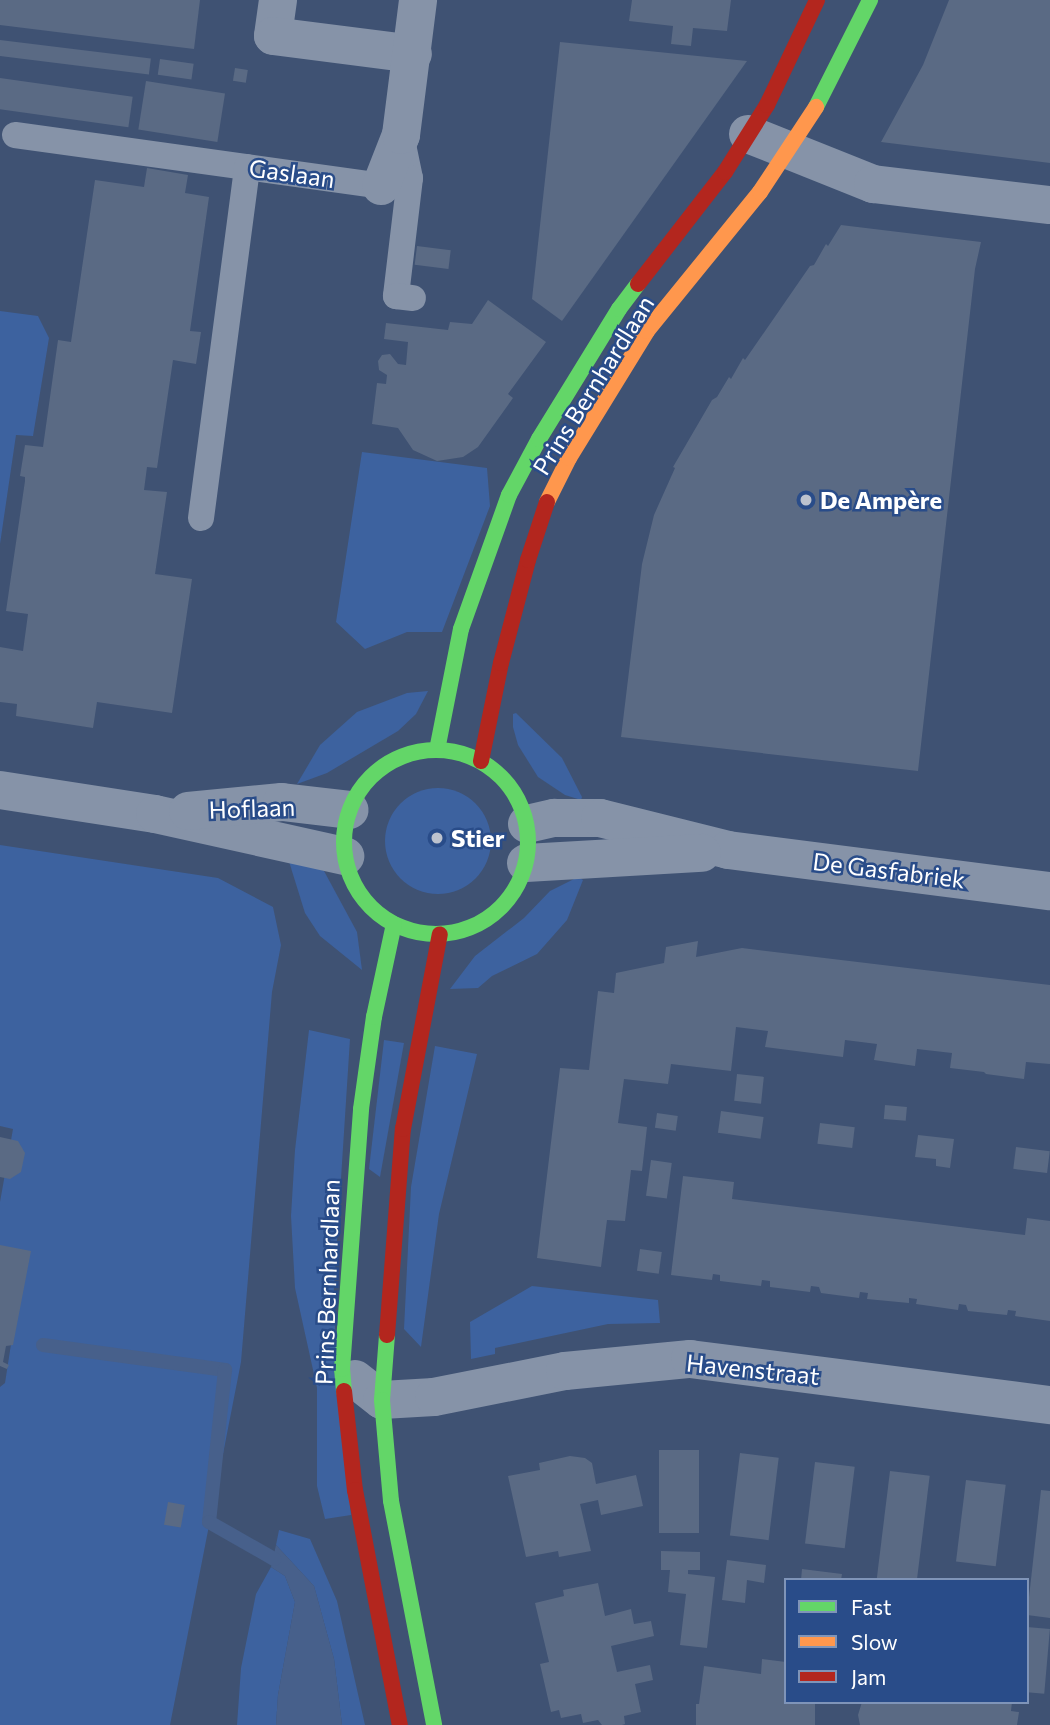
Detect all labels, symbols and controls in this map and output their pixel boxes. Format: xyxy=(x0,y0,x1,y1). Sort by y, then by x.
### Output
street label: Gaslaan xyxy=(247,153,337,193)
street label: Prins Bernhardlaan xyxy=(526,290,660,480)
place label: De Ampère xyxy=(820,486,942,514)
marker: De Ampère xyxy=(798,492,814,508)
street label: Hoflaan xyxy=(208,792,296,824)
place label: Stier xyxy=(451,824,505,852)
marker: Stier xyxy=(429,830,445,846)
street label: De Gasfabriek xyxy=(811,846,967,894)
street label: Prins Bernhardlaan xyxy=(309,1179,345,1385)
street label: Havenstraat xyxy=(685,1348,821,1390)
legend xyxy=(784,1578,1029,1704)
text: Fast xyxy=(851,1594,892,1619)
text: Slow xyxy=(851,1629,898,1654)
text: Jam xyxy=(851,1664,886,1689)

